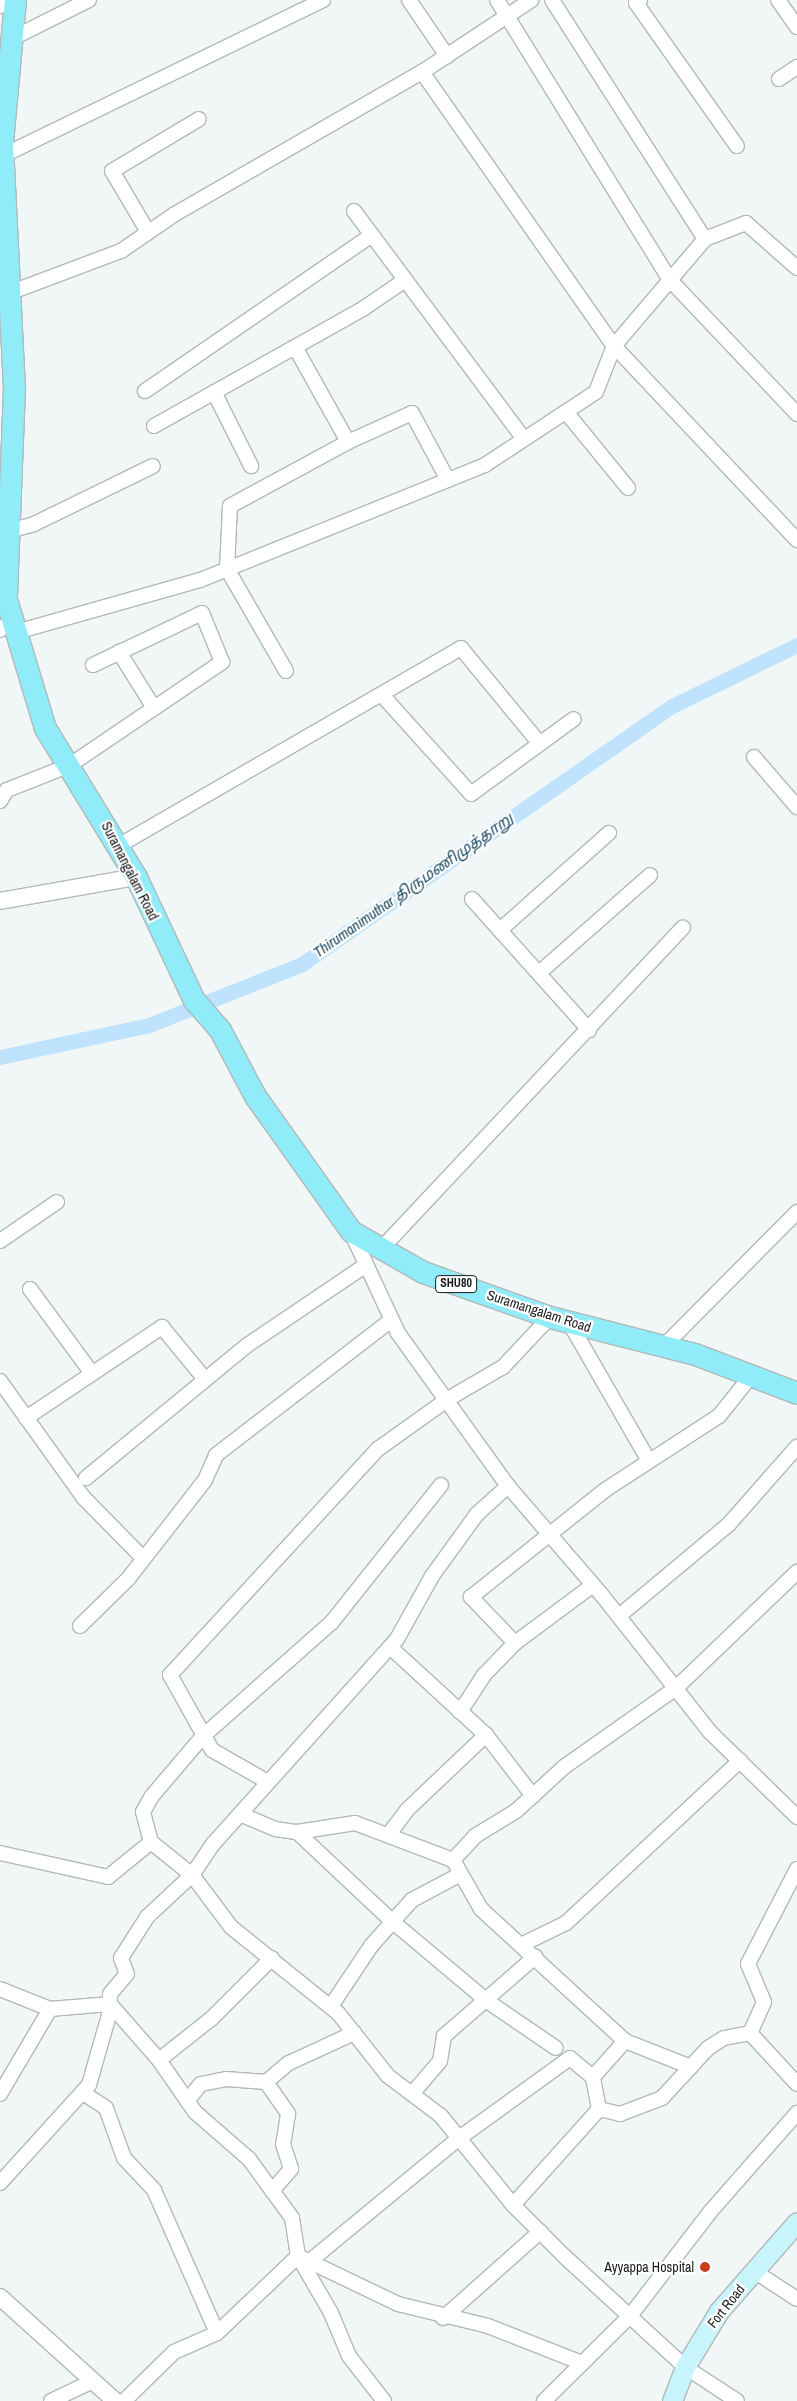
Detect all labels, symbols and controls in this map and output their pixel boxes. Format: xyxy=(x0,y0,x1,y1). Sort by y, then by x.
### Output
water label: Thirumanimuthar திருமணிமுத்தாறு xyxy=(310,809,516,961)
street label: Suramangalam Road xyxy=(98,819,162,923)
road number: SHU80 xyxy=(435,1274,477,1294)
street label: Suramangalam Road xyxy=(485,1286,593,1336)
place label: Ayyappa Hospital xyxy=(604,2259,694,2275)
marker: Ayyappa Hospital xyxy=(698,2260,712,2274)
street label: Fort Road xyxy=(704,2281,748,2331)

